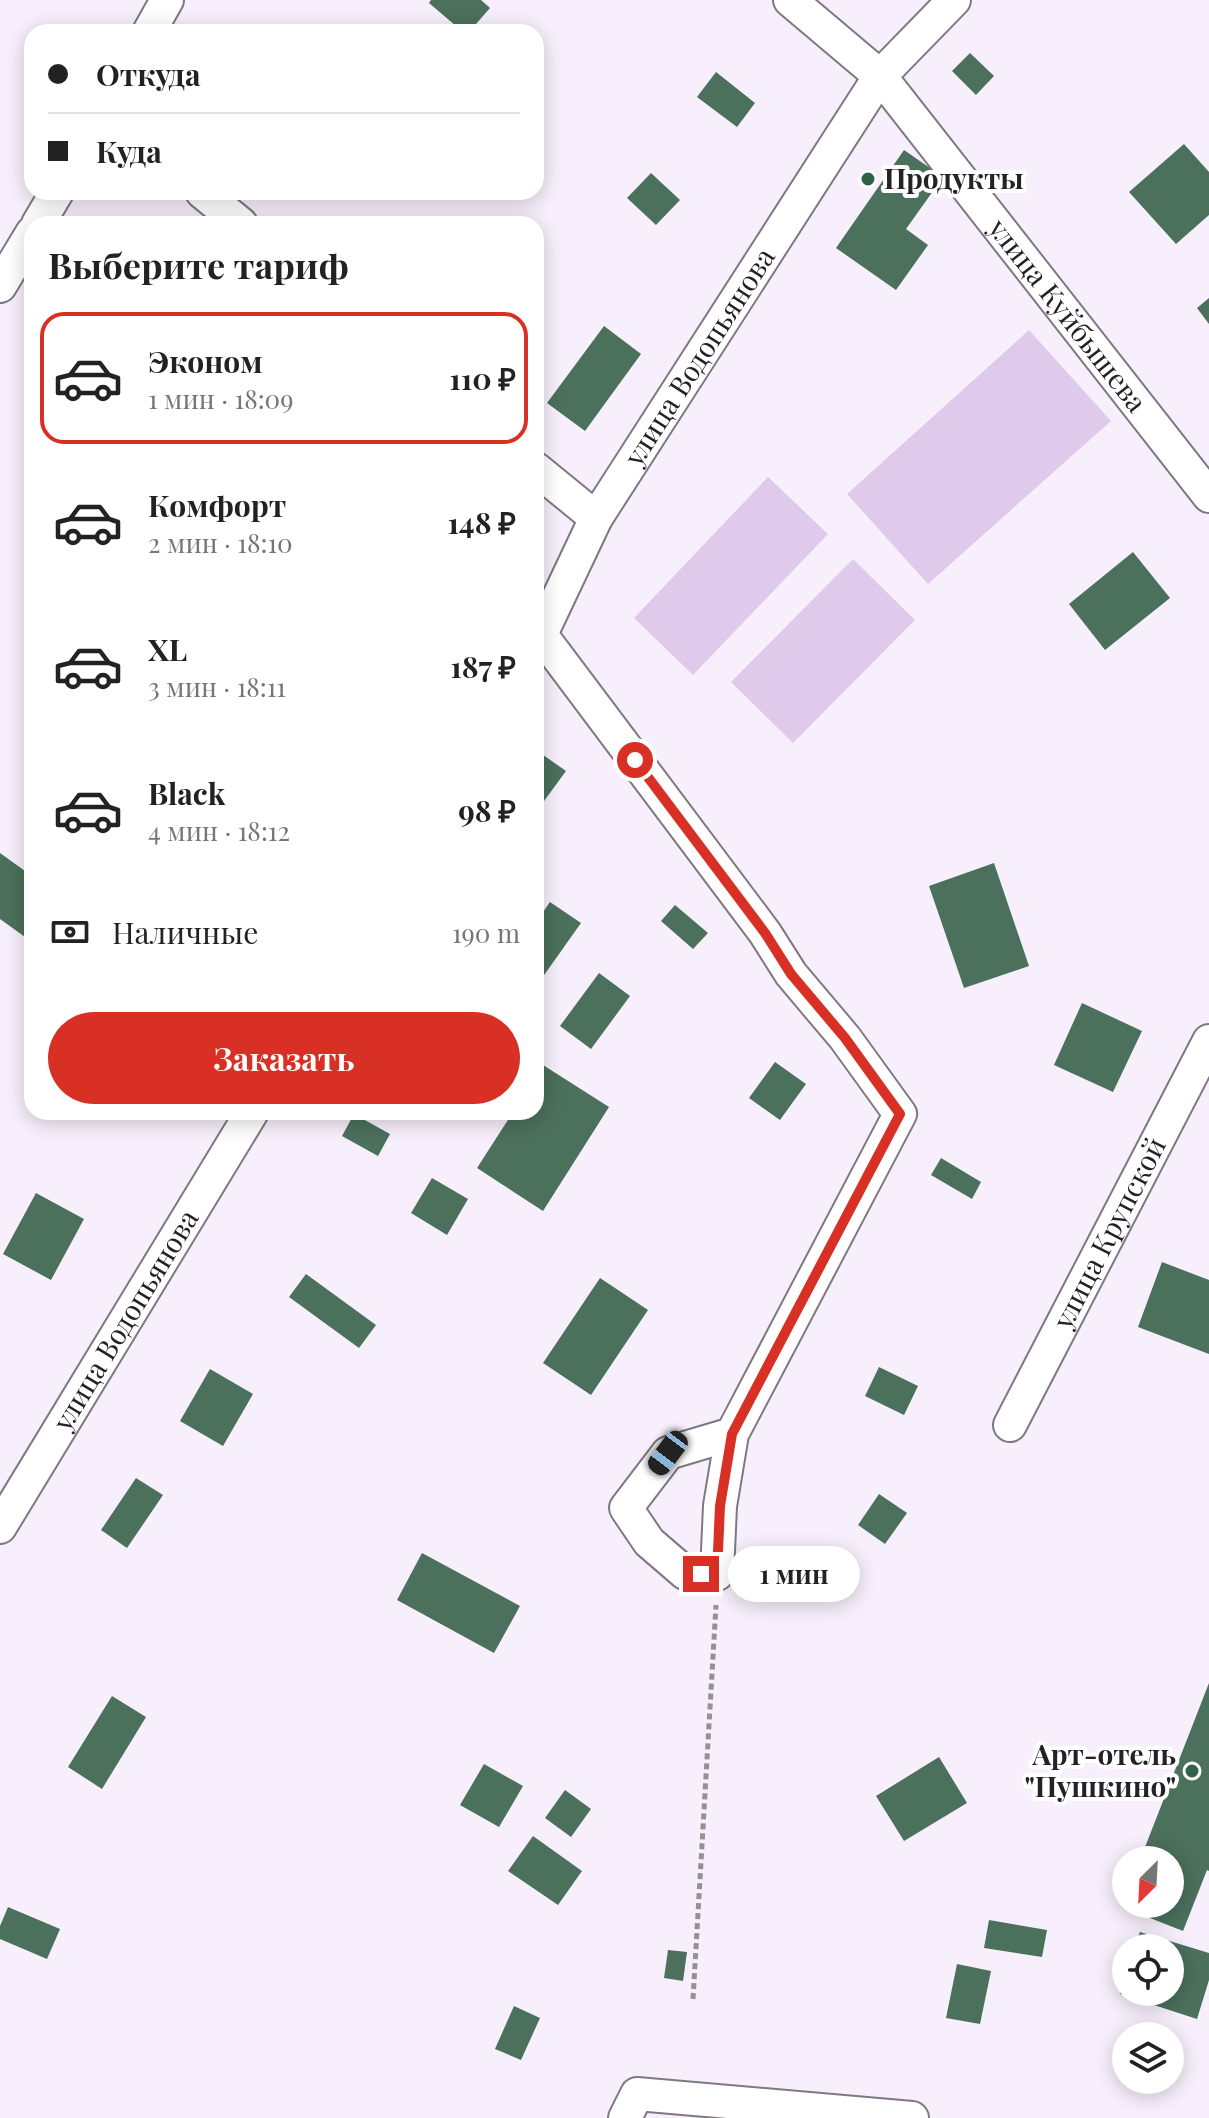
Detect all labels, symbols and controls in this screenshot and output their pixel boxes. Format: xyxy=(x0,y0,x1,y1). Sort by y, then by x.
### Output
text: Откуда xyxy=(96,54,200,94)
text: Куда xyxy=(96,131,162,171)
place label: Продукты xyxy=(884,159,1024,196)
marker: Продукты xyxy=(859,170,877,188)
street label: улица Куйбышева xyxy=(981,209,1156,419)
text: Выберите тариф xyxy=(48,240,349,288)
street label: улица Водопьянова xyxy=(614,240,782,473)
text: Эконом xyxy=(148,341,263,381)
icon: car xyxy=(52,342,124,414)
text: 110 ₽ xyxy=(449,358,516,398)
text: 1 мин · 18:09 xyxy=(148,381,293,416)
text: Комфорт xyxy=(148,485,286,525)
icon: car xyxy=(52,486,124,558)
text: 148 ₽ xyxy=(447,502,516,542)
text: 2 мин · 18:10 xyxy=(148,525,293,560)
text: XL xyxy=(148,629,187,669)
icon: car xyxy=(52,630,124,702)
text: 187 ₽ xyxy=(450,646,516,686)
text: 3 мин · 18:11 xyxy=(148,669,286,704)
route start xyxy=(617,742,653,778)
text: Black xyxy=(148,773,225,813)
icon: car xyxy=(52,774,124,846)
text: 98 ₽ xyxy=(458,790,516,830)
text: 4 мин · 18:12 xyxy=(148,813,290,848)
icon: cash xyxy=(48,910,92,954)
text: Наличные xyxy=(112,912,258,952)
text: 190 m xyxy=(452,915,520,950)
button: Заказать xyxy=(48,1012,520,1104)
street label: улица Крупской xyxy=(1043,1130,1173,1335)
street label: улица Водопьянова xyxy=(43,1202,206,1438)
car xyxy=(644,1427,692,1479)
callout: 1 мин xyxy=(729,1546,861,1602)
route end xyxy=(683,1556,719,1592)
text: 1 мин xyxy=(760,1556,828,1591)
place label: Арт-отель "Пушкино" xyxy=(1024,1735,1176,1804)
marker: Арт-отель "Пушкино" xyxy=(1183,1762,1201,1780)
north arrow xyxy=(1112,1846,1184,1918)
map controls xyxy=(1112,1846,1184,2094)
button: locate xyxy=(1112,1934,1184,2006)
button: layers xyxy=(1112,2022,1184,2094)

